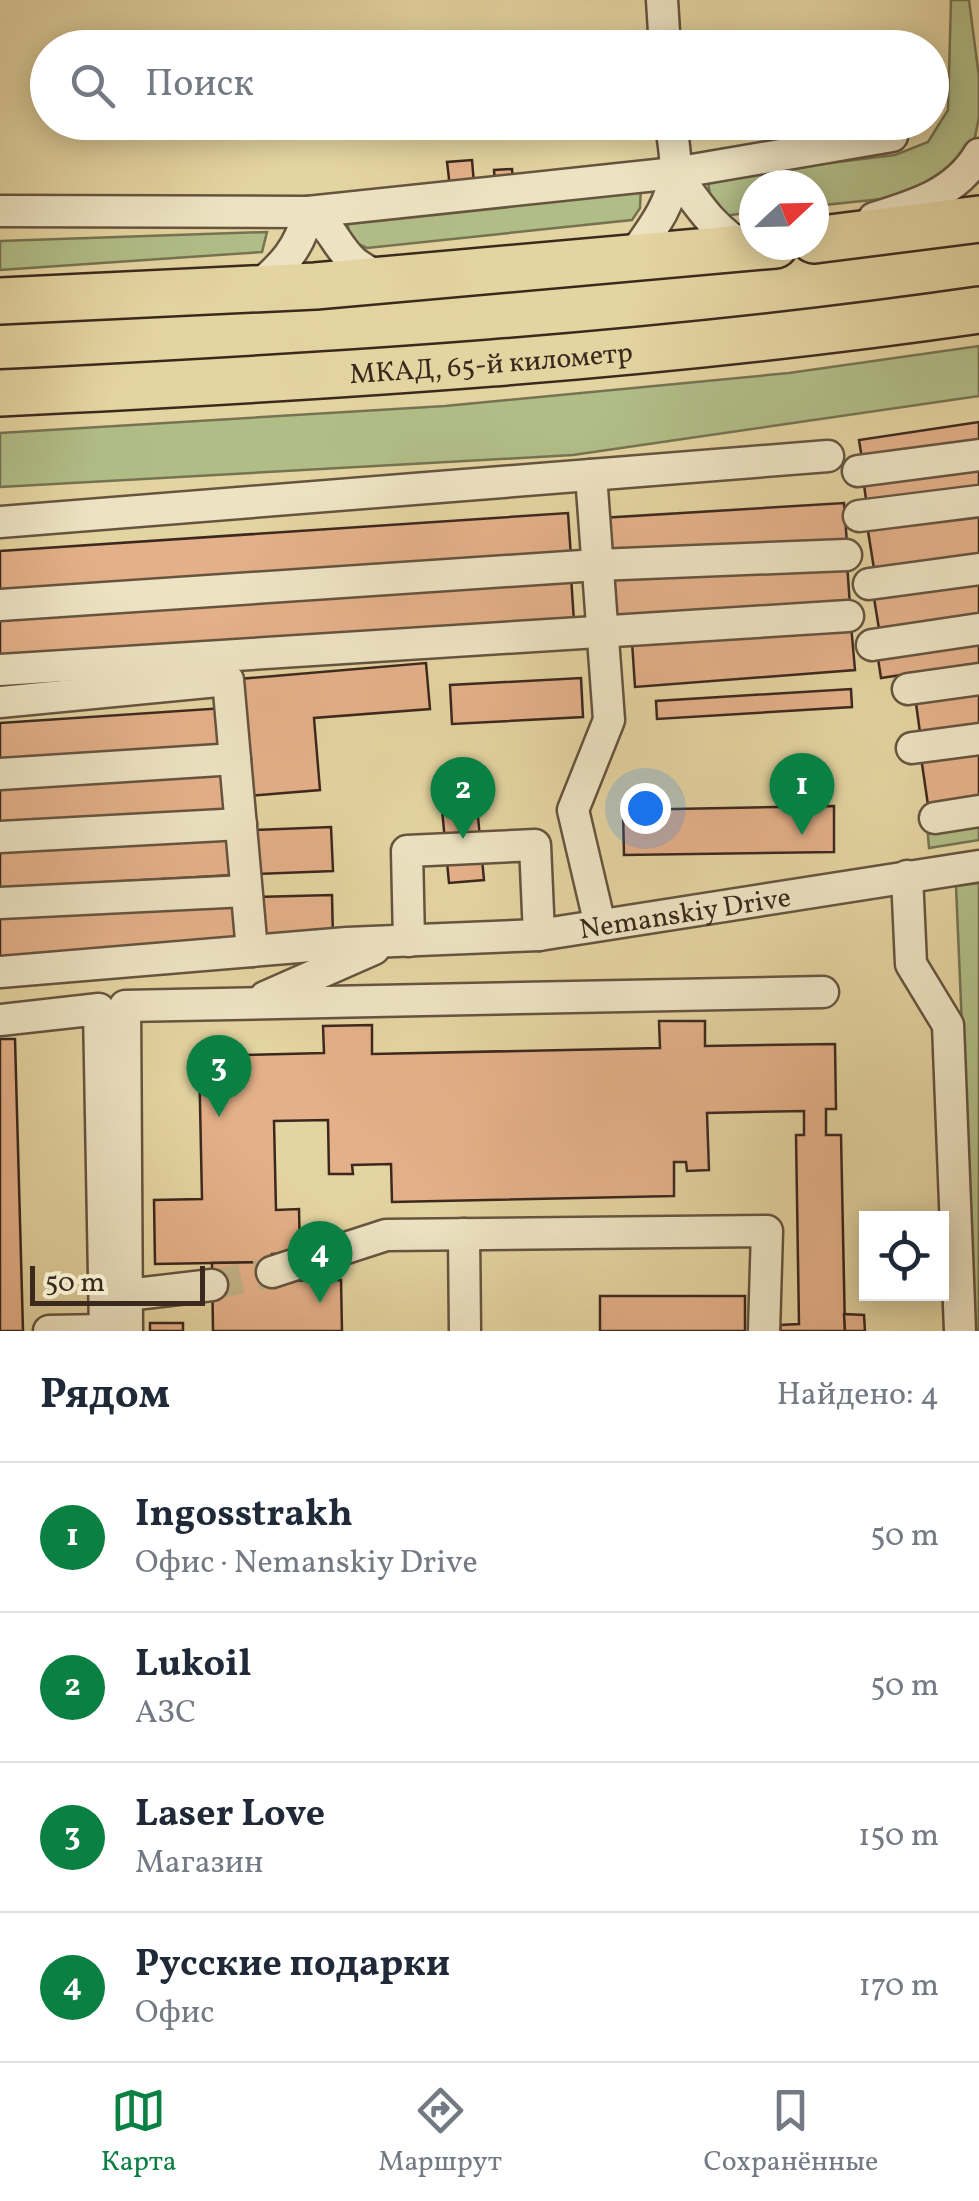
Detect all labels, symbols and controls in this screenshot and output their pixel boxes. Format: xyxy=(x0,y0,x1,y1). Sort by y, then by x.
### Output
search box xyxy=(30,30,949,140)
icon: search xyxy=(65,58,120,113)
text: Поиск xyxy=(145,59,254,112)
north arrow xyxy=(739,170,829,260)
street label: МКАД, 65-й километр xyxy=(348,334,635,395)
pin: 1 xyxy=(770,752,834,835)
pin: 2 xyxy=(430,756,496,839)
your location xyxy=(620,783,671,834)
street label: Nemanskiy Drive xyxy=(577,879,794,950)
pin: 3 xyxy=(186,1034,252,1117)
map controls xyxy=(859,1211,949,1301)
button: locate xyxy=(859,1211,949,1301)
pin: 4 xyxy=(288,1220,352,1303)
scale bar xyxy=(30,1261,205,1306)
text: 50 m xyxy=(45,1264,105,1303)
text: Рядом xyxy=(40,1367,170,1426)
text: Найдено: 4 xyxy=(777,1374,939,1418)
text: Ingosstrakh xyxy=(135,1489,353,1542)
text: 1 xyxy=(66,1515,79,1559)
text: 50 m xyxy=(870,1515,939,1559)
text: Офис · Nemanskiy Drive xyxy=(135,1542,478,1586)
text: Lukoil xyxy=(135,1639,251,1692)
text: 2 xyxy=(64,1665,81,1709)
text: 50 m xyxy=(870,1665,939,1709)
text: АЗС xyxy=(135,1692,196,1736)
text: Laser Love xyxy=(135,1789,325,1842)
text: 3 xyxy=(64,1815,81,1859)
text: 150 m xyxy=(858,1815,939,1859)
text: Магазин xyxy=(135,1842,263,1886)
text: Русские подарки xyxy=(135,1939,450,1992)
text: 4 xyxy=(63,1965,82,2009)
text: 170 m xyxy=(858,1965,939,2009)
text: Офис xyxy=(135,1992,215,2036)
tab: Карта xyxy=(101,2083,177,2182)
tab: Маршрут xyxy=(378,2083,502,2182)
tab: Сохранённые xyxy=(704,2083,878,2182)

